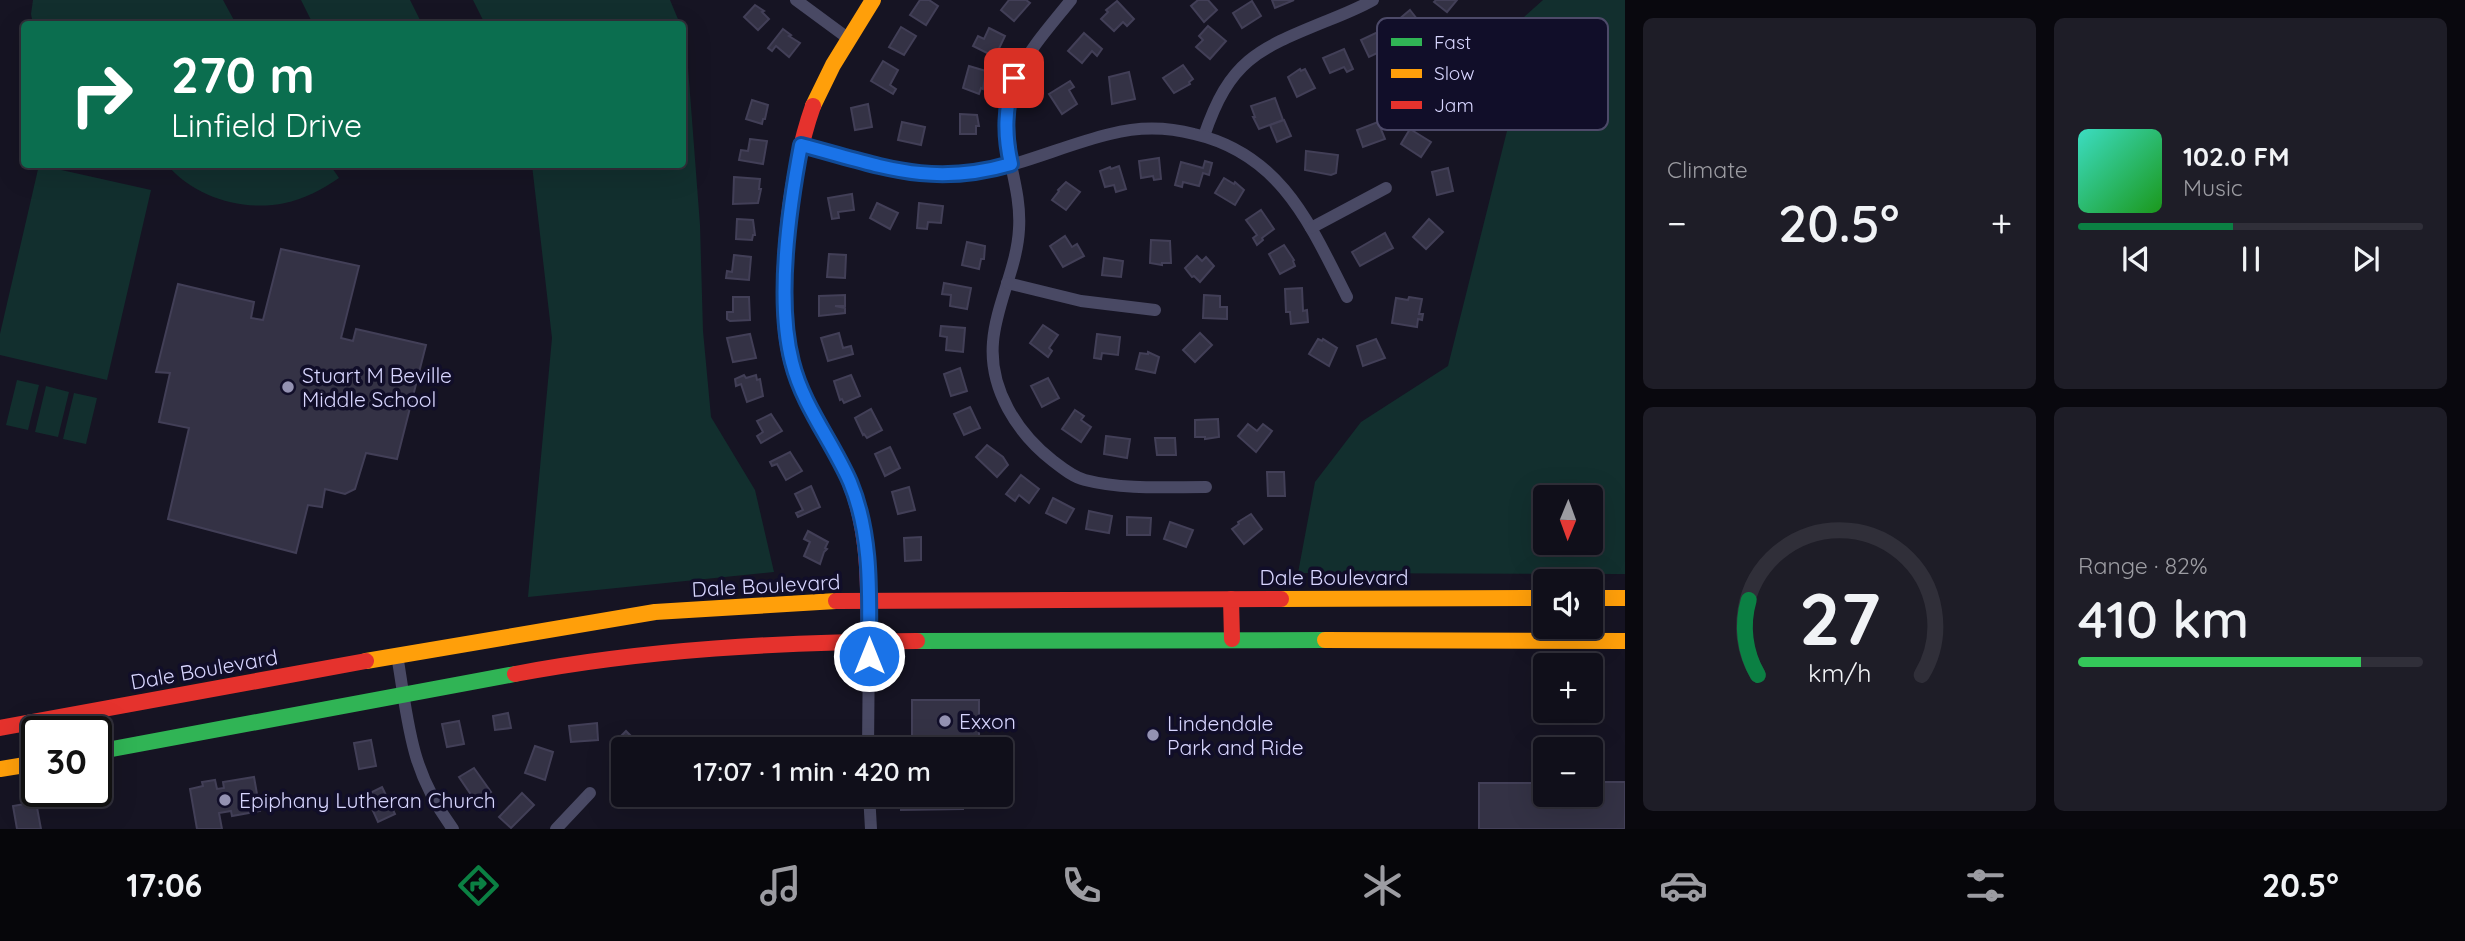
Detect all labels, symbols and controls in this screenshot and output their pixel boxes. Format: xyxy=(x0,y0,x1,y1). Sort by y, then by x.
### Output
legend xyxy=(1377,18,1608,130)
text: Fast xyxy=(1434,30,1471,54)
text: 270 m xyxy=(171,44,315,105)
pin xyxy=(984,48,1044,108)
icon: right xyxy=(56,49,147,140)
icon: arrive xyxy=(995,59,1033,97)
text: Slow xyxy=(1434,61,1475,85)
text: Jam xyxy=(1434,93,1474,117)
text: Linfield Drive xyxy=(171,105,362,145)
text: 102.0 FM xyxy=(2183,140,2290,173)
text: Climate xyxy=(1667,155,1748,184)
text: Music xyxy=(2183,173,2243,202)
text: 20.5° xyxy=(1778,190,1899,255)
text: − xyxy=(1667,199,1687,247)
text: + xyxy=(1991,199,2012,247)
icon: previous xyxy=(2117,240,2155,278)
icon: pause xyxy=(2232,240,2270,278)
icon: next xyxy=(2347,240,2385,278)
place label: Stuart M Beville Middle School xyxy=(302,362,452,412)
marker: Stuart M Beville Middle School xyxy=(280,379,296,395)
north arrow xyxy=(1533,485,1603,555)
map controls xyxy=(1533,485,1603,807)
text: Range · 82% xyxy=(2078,551,2208,580)
street label: Dale Boulevard xyxy=(1260,564,1408,590)
street label: Dale Boulevard xyxy=(691,568,841,602)
button: sound xyxy=(1533,569,1603,639)
text: 27 xyxy=(1799,572,1880,663)
text: 410 km xyxy=(2078,586,2249,651)
position arrow xyxy=(832,619,906,693)
street label: Dale Boulevard xyxy=(128,643,280,695)
button: + xyxy=(1533,653,1603,723)
text: km/h xyxy=(1808,657,1871,688)
place label: Exxon xyxy=(959,708,1016,734)
place label: Lindendale Park and Ride xyxy=(1167,710,1304,760)
marker: Exxon xyxy=(937,713,953,729)
speed limit sign: 30 xyxy=(21,716,112,807)
marker: Lindendale Park and Ride xyxy=(1145,727,1161,743)
button: − xyxy=(1533,737,1603,807)
text: 17:07 · 1 min · 420 m xyxy=(693,755,931,788)
place label: Epiphany Lutheran Church xyxy=(239,787,496,813)
marker: Epiphany Lutheran Church xyxy=(217,792,233,808)
icon: directions xyxy=(454,861,503,910)
icon: music xyxy=(756,861,805,910)
icon: phone xyxy=(1057,861,1106,910)
icon: climate xyxy=(1358,861,1407,910)
icon: car xyxy=(1659,861,1708,910)
icon: filters xyxy=(1961,861,2010,910)
text: 17:06 xyxy=(126,865,202,905)
text: 20.5° xyxy=(2262,865,2339,905)

